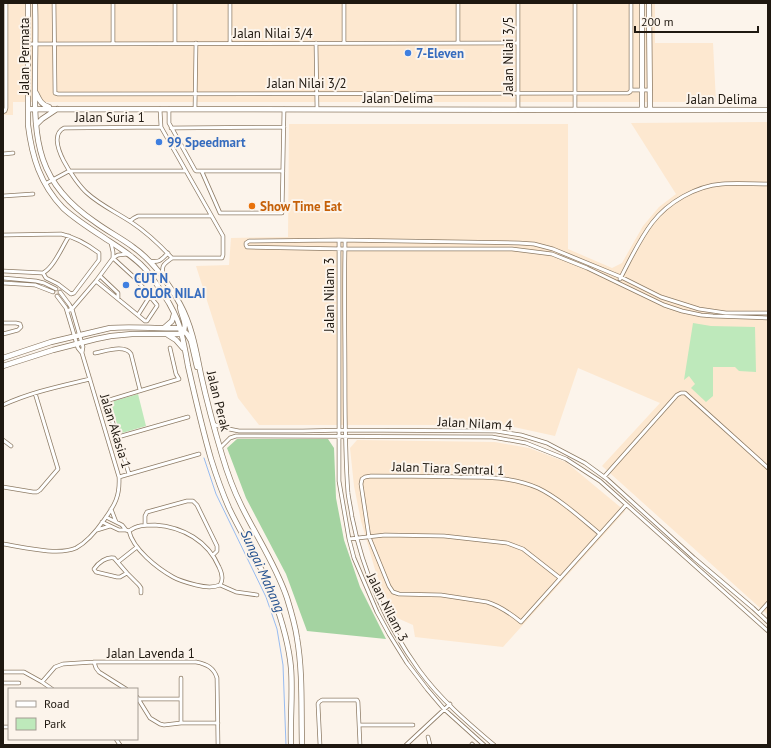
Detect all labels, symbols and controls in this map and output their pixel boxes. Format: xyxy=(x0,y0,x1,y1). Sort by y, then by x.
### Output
scale bar xyxy=(635,8,758,34)
text: 200 m xyxy=(641,14,674,29)
street label: Jalan Nilai 3/5 xyxy=(500,16,517,97)
street label: Jalan Permata xyxy=(16,18,33,95)
street label: Jalan Nilai 3/4 xyxy=(232,25,313,42)
place label: 7-Eleven xyxy=(416,45,464,62)
marker: 7-Eleven xyxy=(403,48,413,58)
street label: Jalan Nilai 3/2 xyxy=(266,75,347,92)
street label: Jalan Delima xyxy=(362,90,433,107)
street label: Jalan Delima xyxy=(686,91,757,108)
street label: Jalan Suria 1 xyxy=(74,109,145,126)
place label: 99 Speedmart xyxy=(167,134,246,151)
marker: 99 Speedmart xyxy=(154,137,164,147)
place label: Show Time Eat xyxy=(260,198,342,215)
marker: Show Time Eat xyxy=(247,201,257,211)
street label: Jalan Nilam 3 xyxy=(321,258,338,333)
place label: CUT N COLOR NILAI xyxy=(134,270,206,302)
marker: CUT N COLOR NILAI xyxy=(121,280,131,290)
street label: Jalan Perak xyxy=(203,368,234,434)
street label: Jalan Akasia 1 xyxy=(96,391,135,470)
street label: Jalan Nilam 4 xyxy=(436,413,513,434)
street label: Jalan Tiara Sentral 1 xyxy=(391,458,504,479)
water label: Sungai Mahang xyxy=(237,527,289,615)
street label: Jalan Nilam 3 xyxy=(363,569,412,644)
street label: Jalan Lavenda 1 xyxy=(106,645,195,662)
legend xyxy=(8,688,138,740)
text: Road xyxy=(44,696,69,711)
text: Park xyxy=(44,716,66,731)

